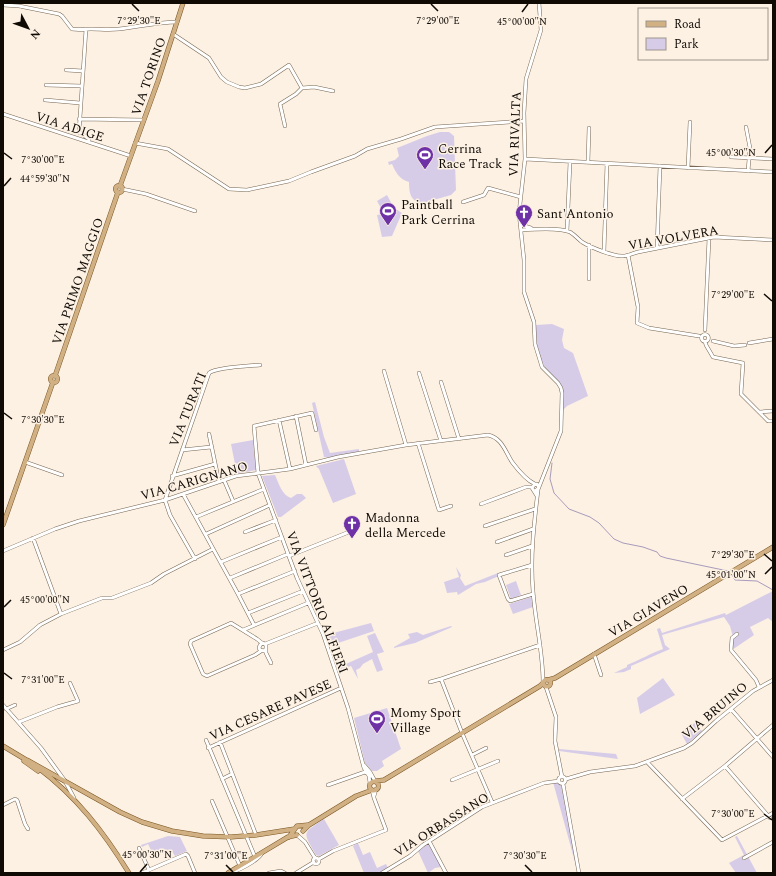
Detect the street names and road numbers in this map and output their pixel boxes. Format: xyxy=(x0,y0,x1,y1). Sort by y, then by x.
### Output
street label: VIA TORINO xyxy=(126,35,172,118)
street label: VIA RIVALTA xyxy=(504,91,526,177)
street label: VIA ADIGE xyxy=(33,106,107,147)
street label: VIA PRIMO MAGGIO xyxy=(47,215,109,348)
street label: VIA VOLVERA xyxy=(626,220,720,256)
street label: VIA TURATI xyxy=(164,369,212,450)
street label: VIA CARIGNANO xyxy=(138,456,250,506)
street label: VIA VITTORIO ALFIERI xyxy=(281,528,353,676)
street label: VIA GIAVENO xyxy=(605,579,692,643)
street label: VIA CESARE PAVESE xyxy=(206,674,335,746)
street label: VIA BRUINO xyxy=(677,677,752,744)
street label: VIA ORBASSANO xyxy=(390,787,493,862)

